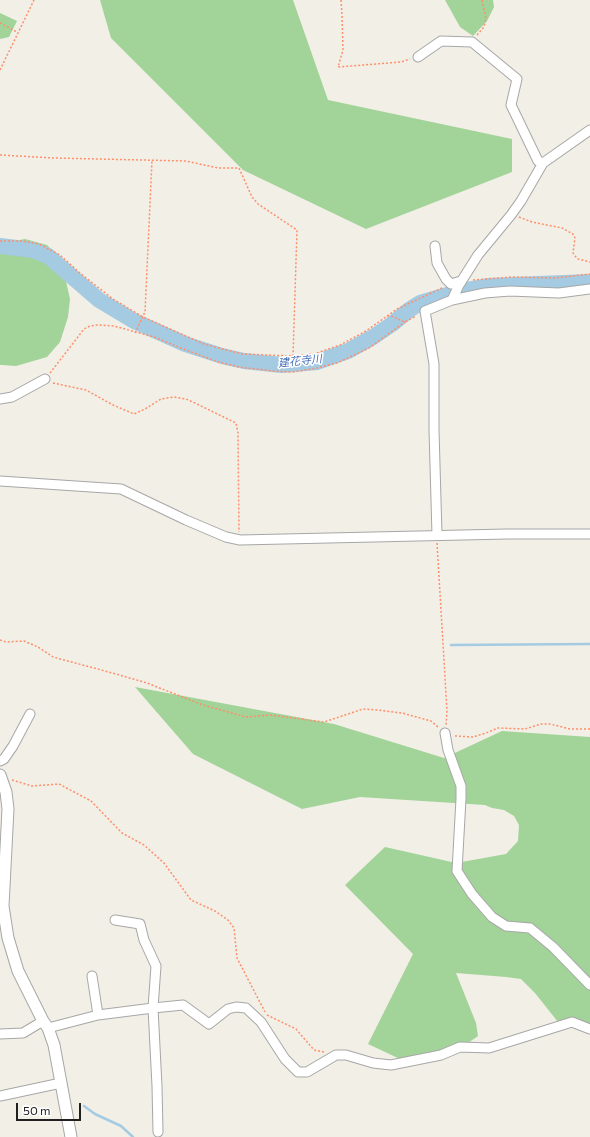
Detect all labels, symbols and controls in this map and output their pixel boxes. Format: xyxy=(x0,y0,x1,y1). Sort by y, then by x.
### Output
water label: 建花寺川 xyxy=(277,352,323,370)
scale bar xyxy=(18,1095,83,1121)
text: 50 m xyxy=(23,1103,51,1117)

